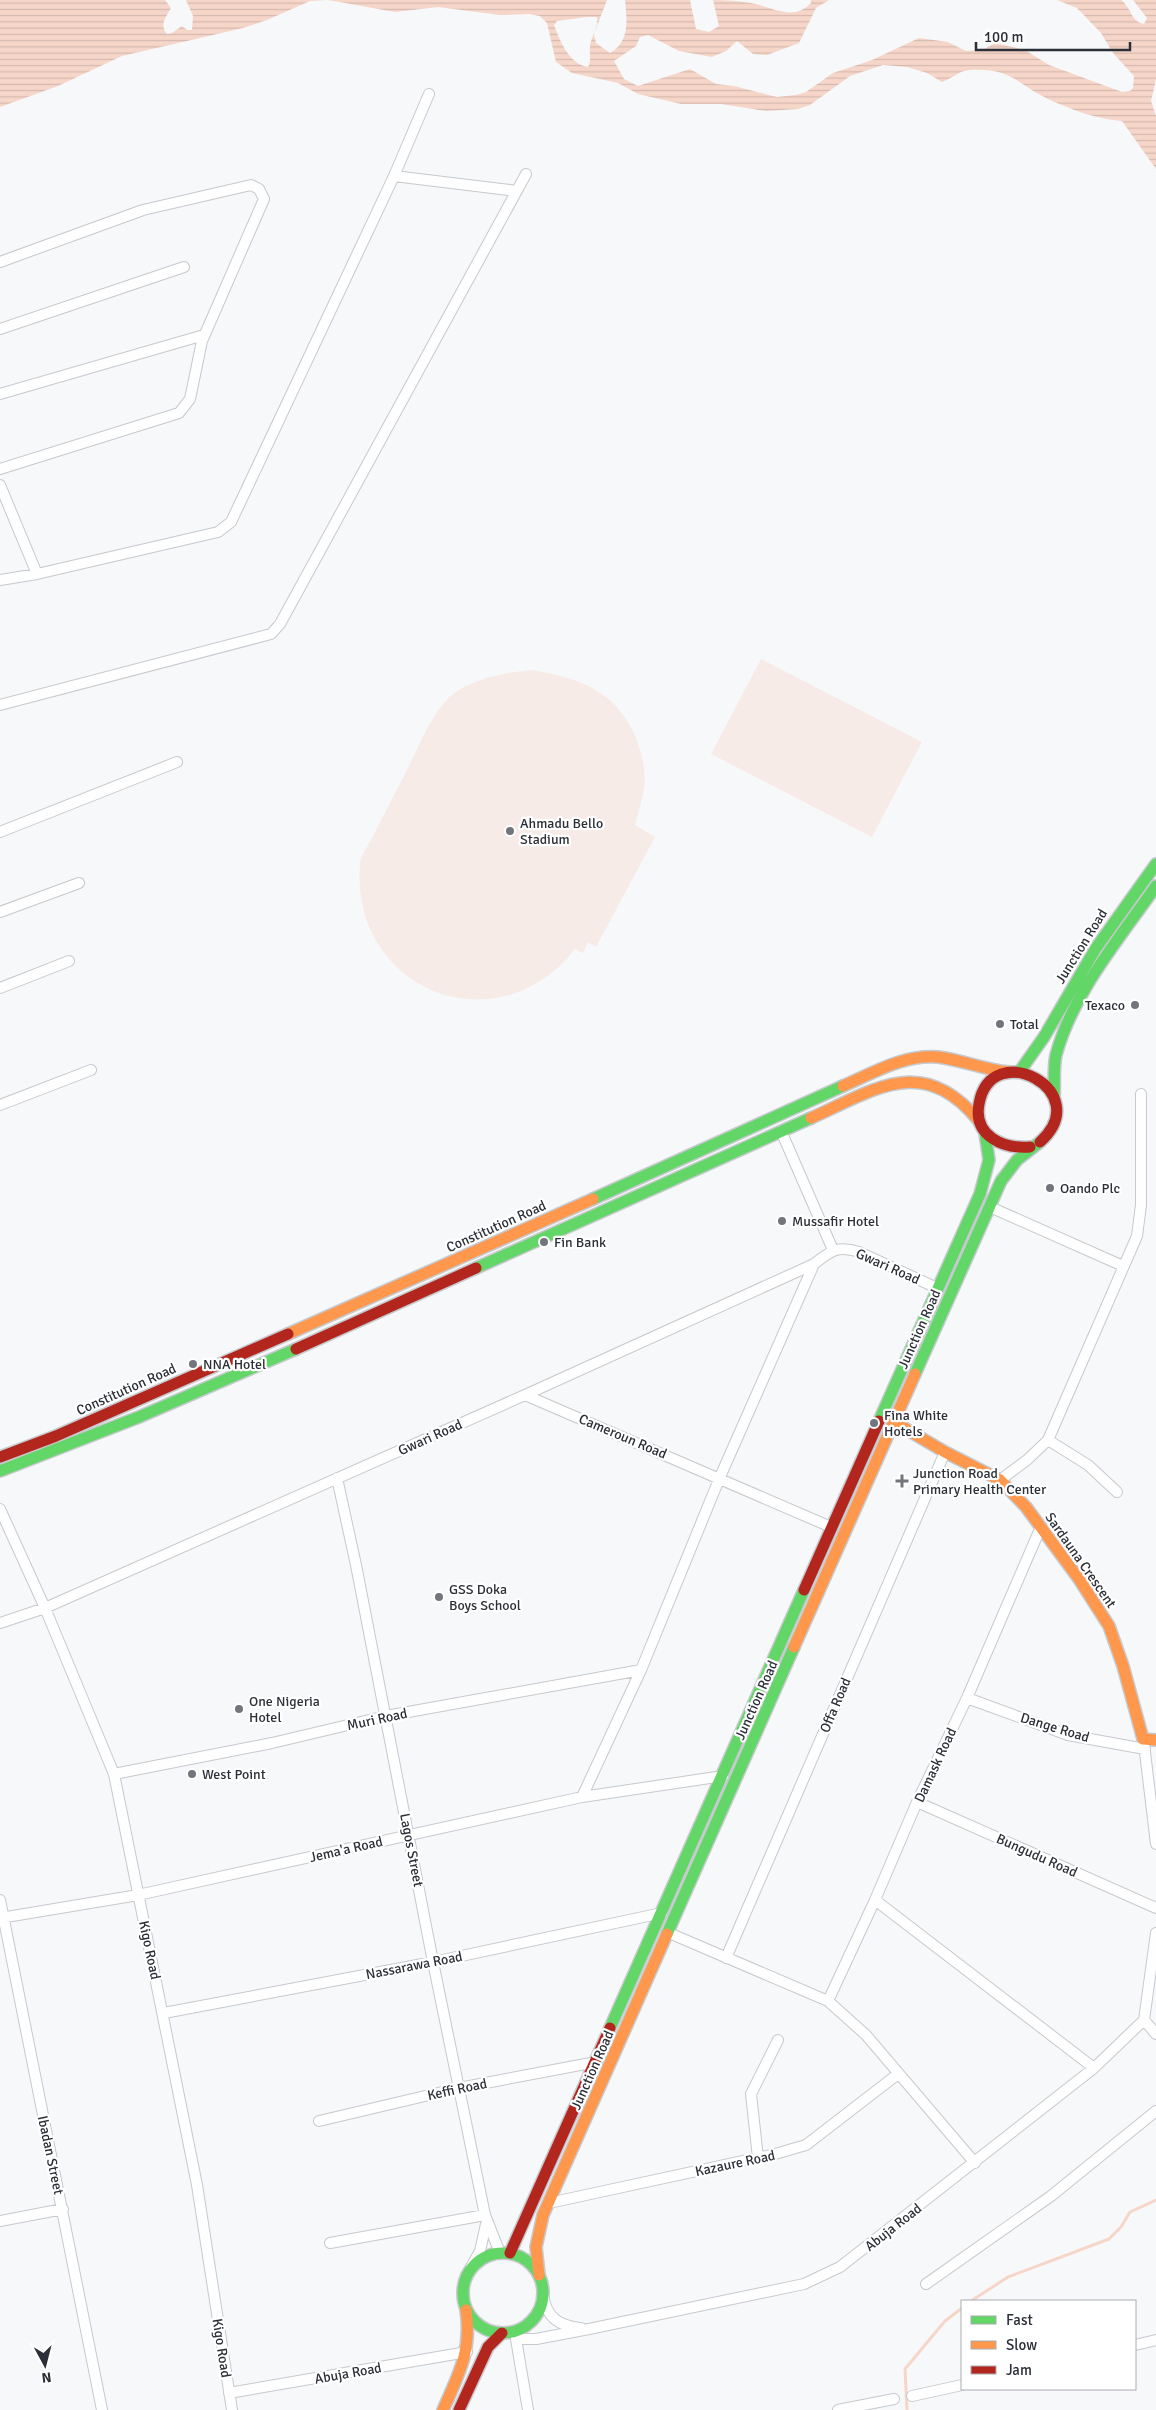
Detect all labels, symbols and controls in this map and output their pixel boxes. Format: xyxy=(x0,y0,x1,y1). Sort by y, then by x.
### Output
scale bar xyxy=(976,20,1130,52)
text: 100 m xyxy=(984,28,1024,46)
place label: Ahmadu Bello Stadium xyxy=(520,815,603,848)
marker: Ahmadu Bello Stadium xyxy=(504,825,516,837)
street label: Junction Road xyxy=(1052,906,1111,987)
place label: Texaco xyxy=(1085,997,1125,1014)
marker: Texaco xyxy=(1129,999,1141,1011)
place label: Total xyxy=(1010,1016,1039,1033)
marker: Total xyxy=(994,1018,1006,1030)
place label: Oando Plc xyxy=(1060,1180,1120,1197)
marker: Oando Plc xyxy=(1044,1182,1056,1194)
street label: Constitution Road xyxy=(444,1197,549,1256)
place label: Mussafir Hotel xyxy=(792,1213,879,1230)
marker: Mussafir Hotel xyxy=(776,1215,788,1227)
place label: Fin Bank xyxy=(554,1234,606,1251)
marker: Fin Bank xyxy=(538,1236,550,1248)
street label: Gwari Road xyxy=(853,1245,922,1288)
street label: Junction Road xyxy=(894,1287,944,1371)
place label: NNA Hotel xyxy=(203,1356,266,1373)
marker: NNA Hotel xyxy=(187,1358,199,1370)
street label: Constitution Road xyxy=(74,1360,179,1419)
place label: Fina White Hotels xyxy=(884,1407,948,1440)
street label: Cameroun Road xyxy=(576,1410,669,1463)
street label: Gwari Road xyxy=(396,1416,465,1459)
marker: Fina White Hotels xyxy=(868,1417,880,1429)
place label: Junction Road Primary Health Center xyxy=(913,1465,1047,1498)
marker: Junction Road Primary Health Center xyxy=(895,1474,909,1488)
street label: Sardauna Crescent xyxy=(1041,1509,1120,1611)
place label: GSS Doka Boys School xyxy=(449,1581,521,1614)
marker: GSS Doka Boys School xyxy=(433,1591,445,1603)
street label: Junction Road xyxy=(731,1658,781,1742)
street label: Offa Road xyxy=(816,1675,855,1735)
place label: One Nigeria Hotel xyxy=(249,1693,320,1726)
marker: One Nigeria Hotel xyxy=(233,1703,245,1715)
street label: Muri Road xyxy=(345,1705,409,1734)
street label: Dange Road xyxy=(1018,1709,1091,1746)
street label: Damask Road xyxy=(911,1725,960,1805)
place label: West Point xyxy=(202,1766,266,1783)
marker: West Point xyxy=(186,1768,198,1780)
street label: Lagos Street xyxy=(396,1812,427,1888)
street label: Bungudu Road xyxy=(994,1830,1080,1881)
street label: Jema'a Road xyxy=(308,1833,384,1866)
street label: Kigo Road xyxy=(135,1919,164,1981)
street label: Nassarawa Road xyxy=(364,1948,464,1983)
street label: Junction Road xyxy=(567,2028,617,2112)
street label: Keffi Road xyxy=(426,2075,489,2104)
street label: Ibadan Street xyxy=(34,2114,67,2196)
street label: Kazaure Road xyxy=(694,2147,777,2180)
street label: Abuja Road xyxy=(861,2200,925,2255)
legend xyxy=(961,2300,1136,2390)
text: Fast xyxy=(1006,2311,1033,2329)
street label: Kigo Road xyxy=(208,2317,235,2379)
text: Slow xyxy=(1006,2336,1037,2354)
north arrow xyxy=(20,2340,70,2390)
street label: Abuja Road xyxy=(313,2359,383,2388)
text: Jam xyxy=(1006,2361,1032,2379)
text: N xyxy=(41,2368,52,2386)

